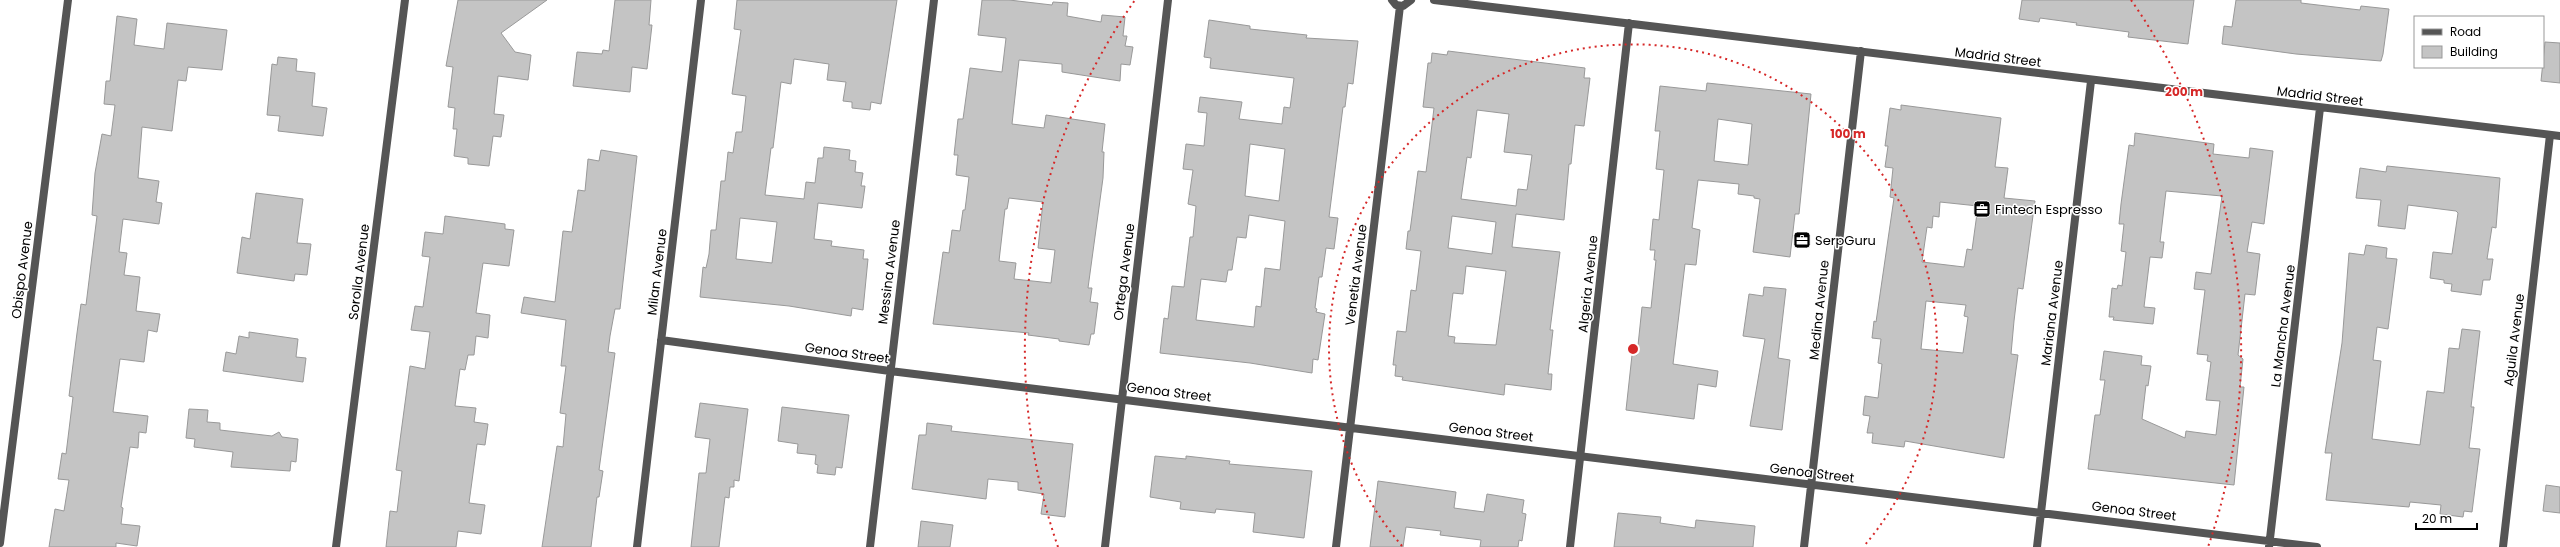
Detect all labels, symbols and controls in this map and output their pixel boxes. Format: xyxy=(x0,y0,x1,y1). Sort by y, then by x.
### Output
legend xyxy=(2414,16,2544,68)
text: Road xyxy=(2450,23,2481,40)
street label: Madrid Street xyxy=(1954,42,2043,72)
text: Building xyxy=(2450,43,2498,60)
street label: Madrid Street xyxy=(2276,81,2365,111)
text: 200 m xyxy=(2165,83,2203,100)
text: 100 m xyxy=(1830,125,1866,142)
office icon: Fintech Espresso xyxy=(1972,199,1992,219)
place label: Fintech Espresso xyxy=(1995,200,2103,219)
street label: Messina Avenue xyxy=(873,219,905,325)
street label: Obispo Avenue xyxy=(7,220,37,320)
street label: Ortega Avenue xyxy=(1109,222,1139,322)
street label: Sorolla Avenue xyxy=(344,223,374,321)
street label: Venetia Avenue xyxy=(1340,223,1372,327)
street label: Milan Avenue xyxy=(642,228,672,316)
office icon: SerpGuru xyxy=(1792,230,1812,250)
place label: SerpGuru xyxy=(1815,231,1876,250)
street label: Algeria Avenue xyxy=(1573,234,1603,334)
street label: Medina Avenue xyxy=(1804,259,1834,361)
street label: Mariana Avenue xyxy=(2036,259,2068,367)
street label: La Mancha Avenue xyxy=(2266,264,2300,388)
street label: Aguila Avenue xyxy=(2499,293,2529,387)
street label: Genoa Street xyxy=(804,338,891,368)
centre of rings xyxy=(1626,342,1640,356)
street label: Genoa Street xyxy=(1126,377,1213,407)
street label: Genoa Street xyxy=(1448,417,1535,447)
street label: Genoa Street xyxy=(1769,458,1856,488)
street label: Genoa Street xyxy=(2091,496,2178,526)
scale bar xyxy=(2416,505,2477,531)
text: 20 m xyxy=(2422,510,2452,527)

